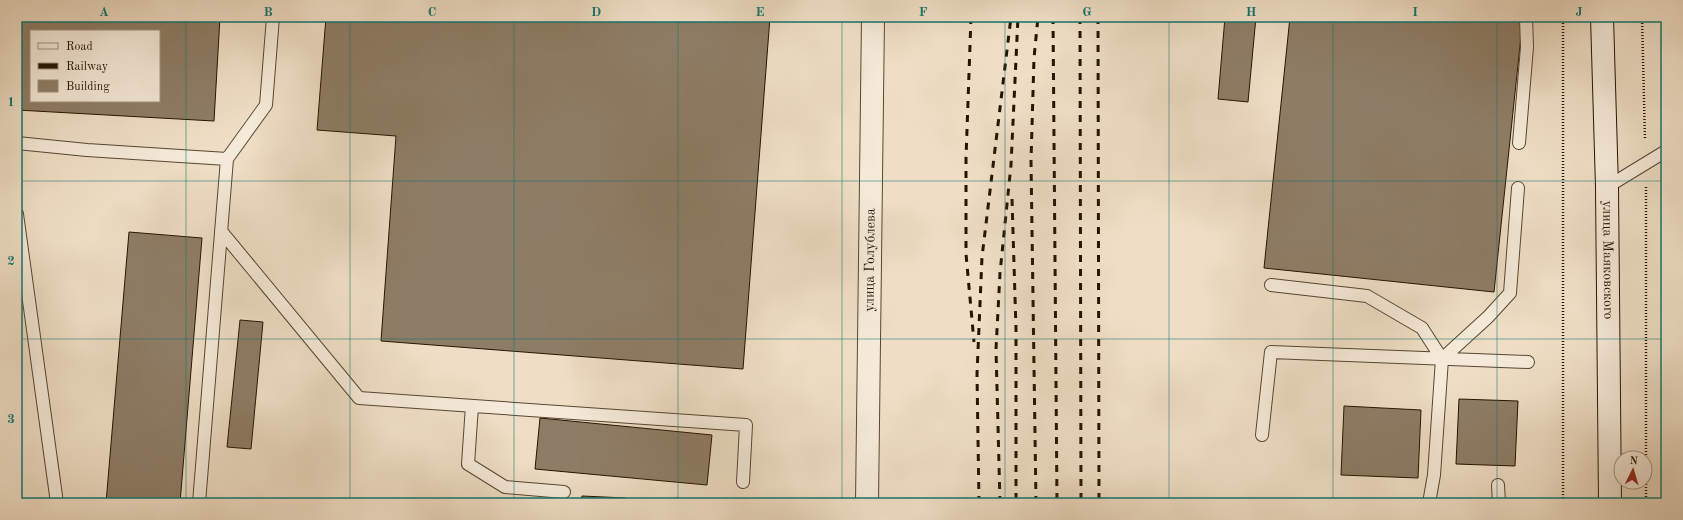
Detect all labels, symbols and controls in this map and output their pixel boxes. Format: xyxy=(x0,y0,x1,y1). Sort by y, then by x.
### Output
text: A xyxy=(99,6,109,19)
text: B xyxy=(263,6,273,19)
text: C xyxy=(428,6,436,19)
text: D xyxy=(591,6,601,19)
text: E xyxy=(756,6,765,19)
text: F xyxy=(919,6,928,19)
text: G xyxy=(1082,6,1092,19)
text: H xyxy=(1246,6,1257,19)
text: I xyxy=(1412,6,1418,19)
text: J xyxy=(1575,6,1583,19)
legend xyxy=(30,30,160,102)
text: Road xyxy=(66,41,93,53)
text: Railway xyxy=(66,61,109,73)
text: Building xyxy=(66,81,110,93)
text: 1 xyxy=(7,96,15,109)
street label: улица Маяковского xyxy=(1600,200,1615,319)
street label: улица Голублева xyxy=(862,208,878,312)
text: 2 xyxy=(7,255,15,268)
text: 3 xyxy=(7,413,15,426)
north arrow xyxy=(1613,450,1653,490)
text: N xyxy=(1629,456,1639,467)

